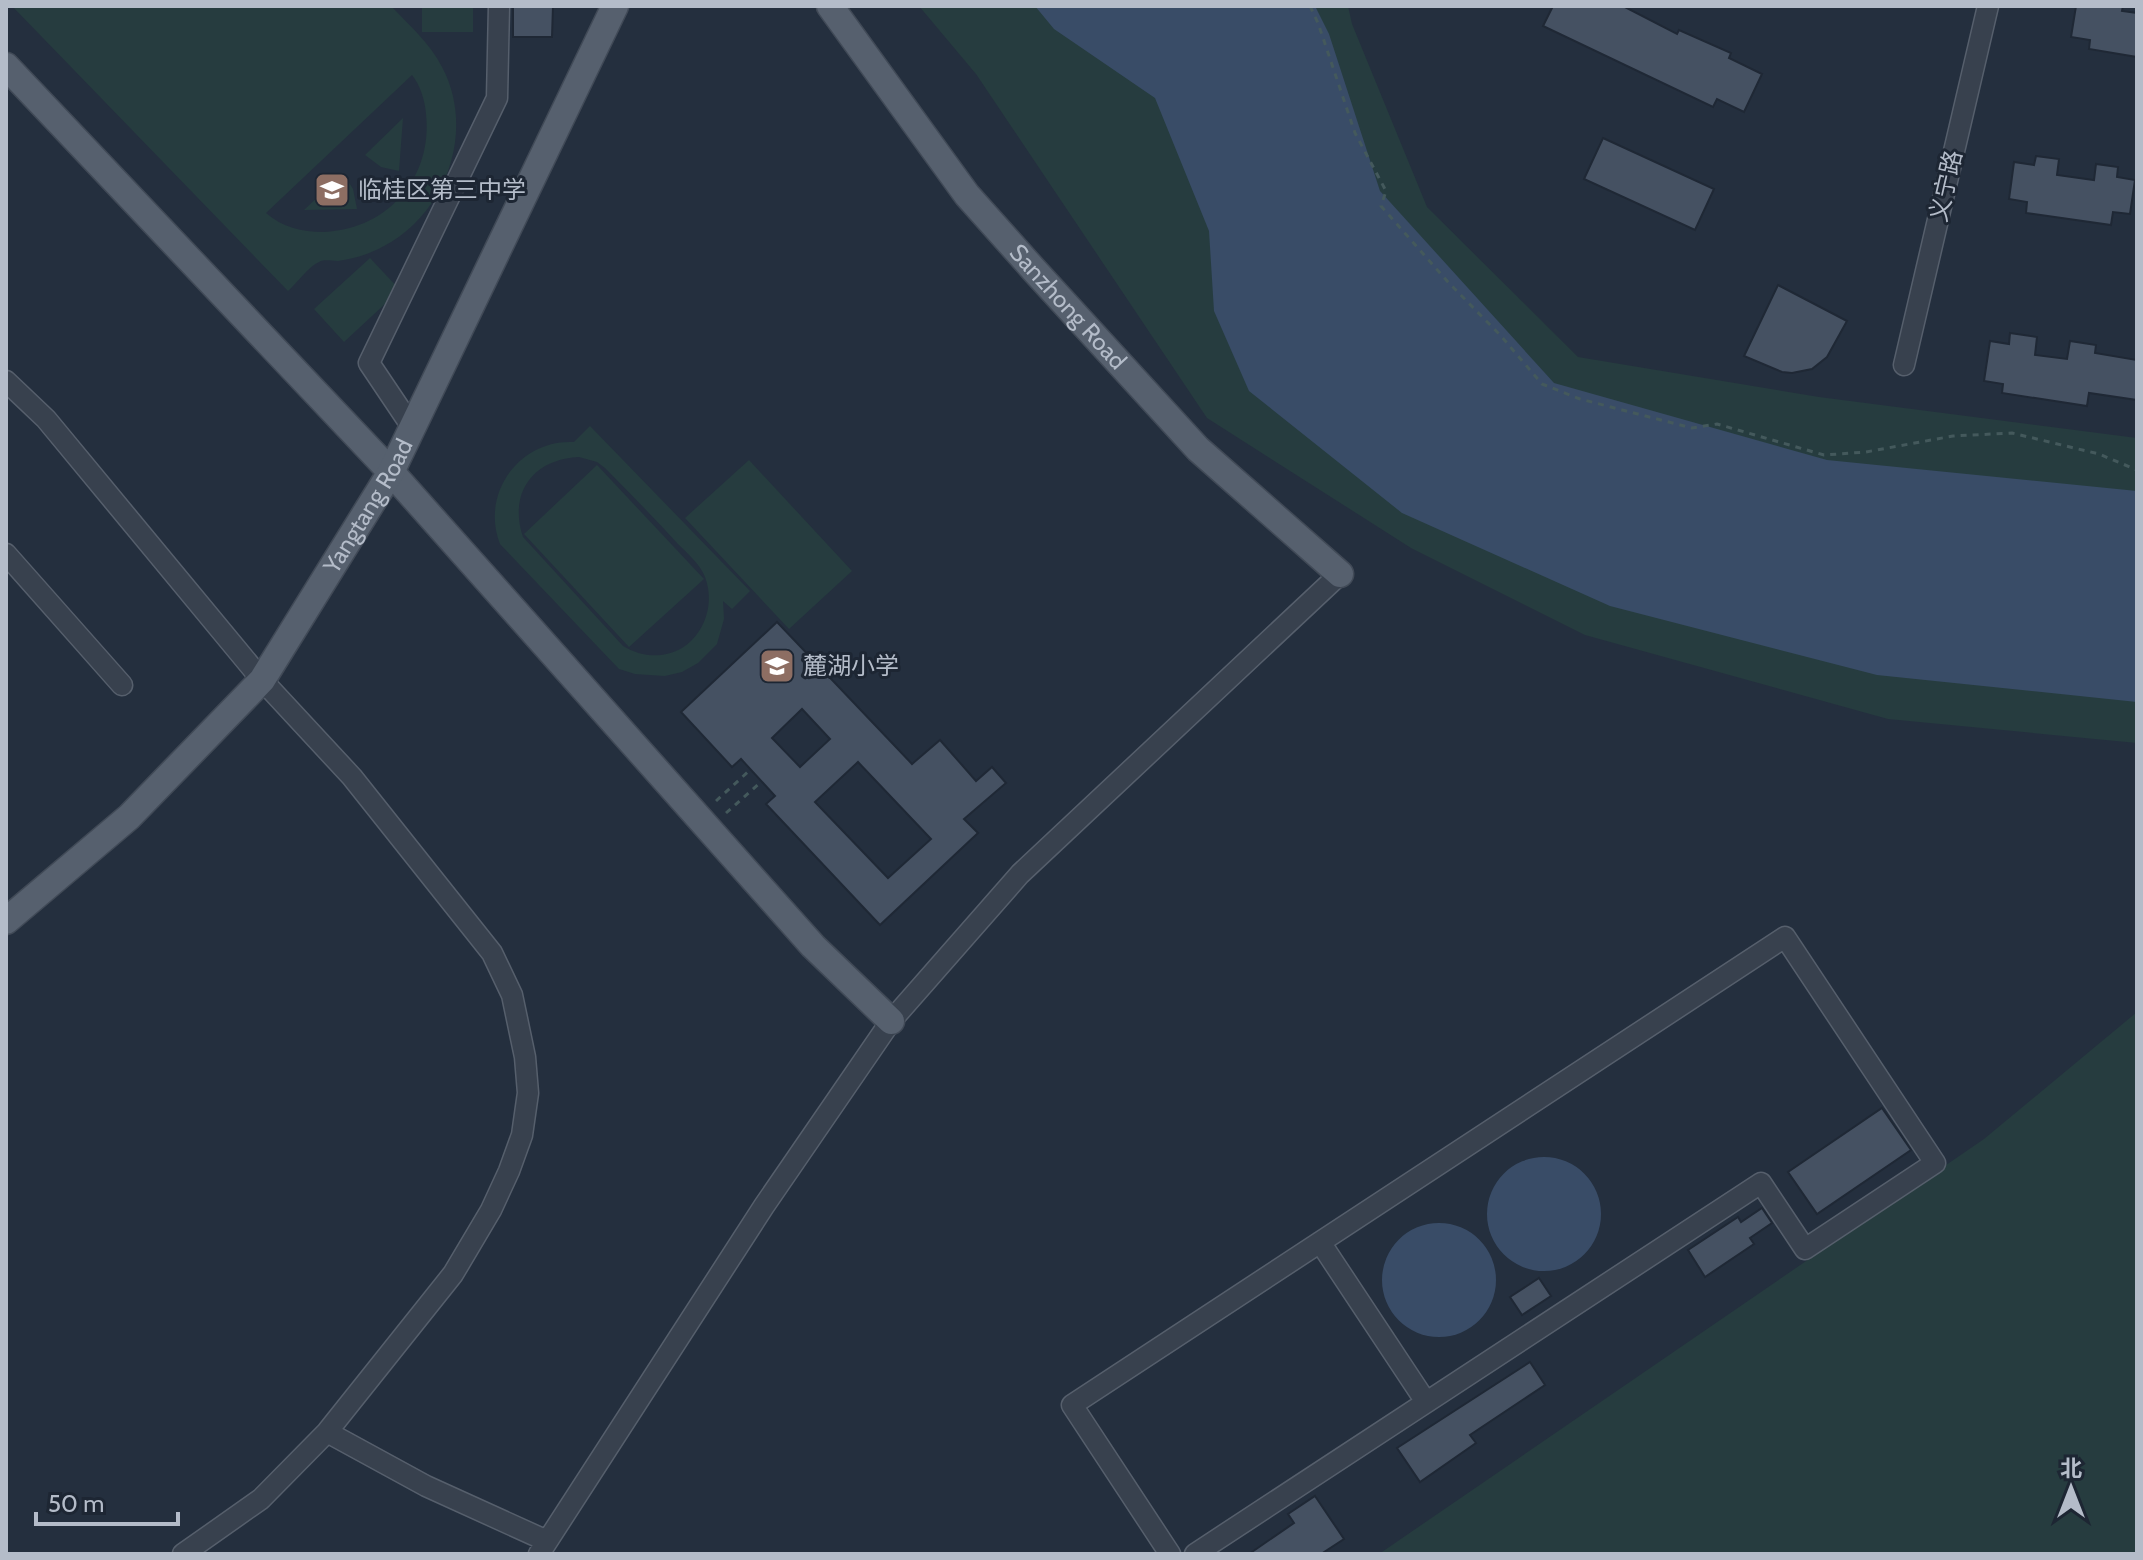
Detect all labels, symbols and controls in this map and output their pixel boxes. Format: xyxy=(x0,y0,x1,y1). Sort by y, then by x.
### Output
street label: 义宁路 xyxy=(1923,148,1968,224)
school or university icon: 临桂区第三中学 xyxy=(313,171,351,209)
place label: 临桂区第三中学 xyxy=(358,175,526,204)
street label: Sanzhong Road xyxy=(1004,238,1133,375)
street label: Yangtang Road xyxy=(316,434,419,579)
school or university icon: 麓湖小学 xyxy=(758,647,796,685)
place label: 麓湖小学 xyxy=(803,651,899,680)
north arrow xyxy=(2031,1448,2111,1528)
text: 北 xyxy=(2060,1455,2082,1482)
scale bar xyxy=(36,1476,178,1526)
text: 50 m xyxy=(48,1489,104,1518)

